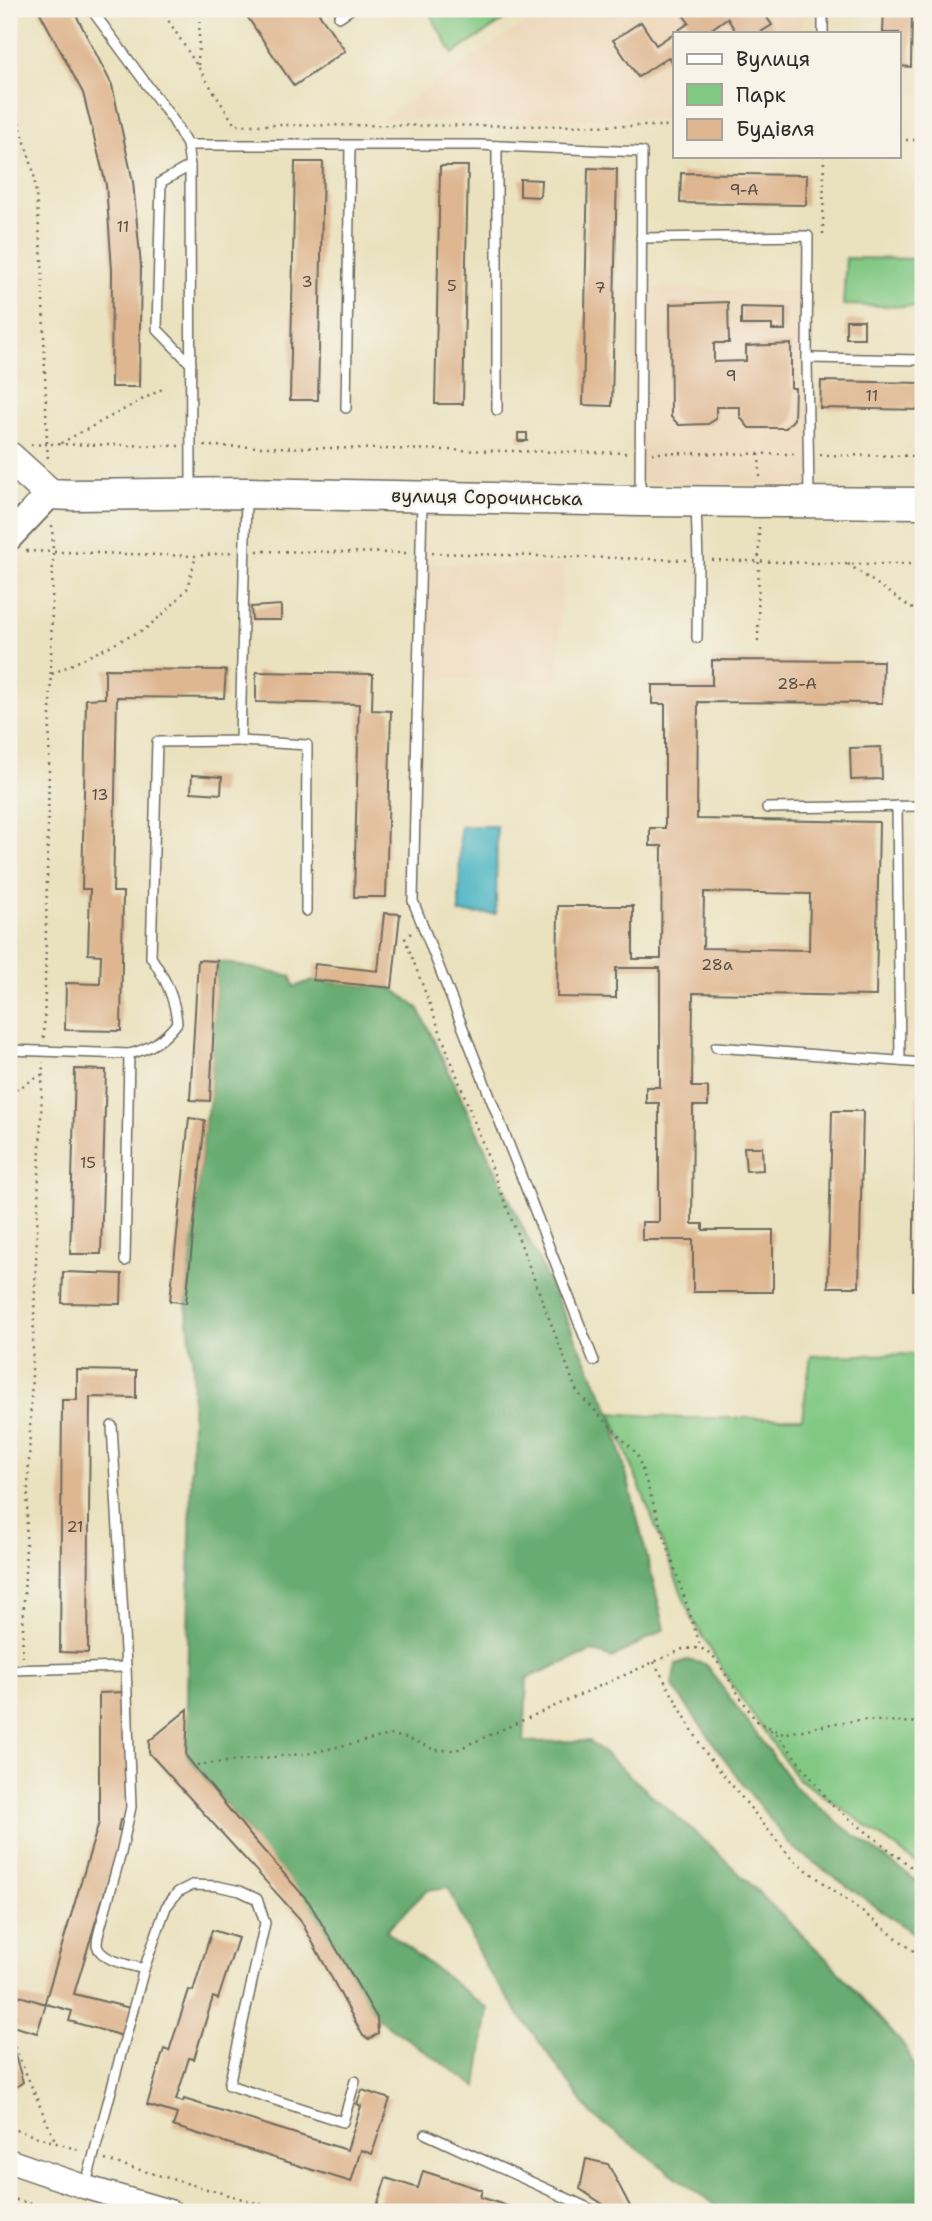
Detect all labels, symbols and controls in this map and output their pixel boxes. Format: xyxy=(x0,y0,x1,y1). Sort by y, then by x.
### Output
legend xyxy=(673,32,900,158)
text: Вулиця xyxy=(736,45,810,73)
text: Парк xyxy=(736,81,786,109)
text: Будівля xyxy=(736,115,815,143)
house number: 9-А xyxy=(729,179,759,200)
house number: 11 xyxy=(117,216,129,237)
house number: 3 xyxy=(301,271,313,292)
house number: 5 xyxy=(447,275,457,296)
house number: 7 xyxy=(594,277,606,298)
house number: 9 xyxy=(725,365,737,386)
house number: 11 xyxy=(866,385,878,406)
street label: вулиця Сорочинська xyxy=(391,483,583,511)
house number: 28-А xyxy=(777,673,817,694)
house number: 13 xyxy=(91,784,109,805)
house number: 28а xyxy=(701,954,733,975)
house number: 15 xyxy=(80,1152,96,1173)
house number: 21 xyxy=(66,1516,84,1537)

